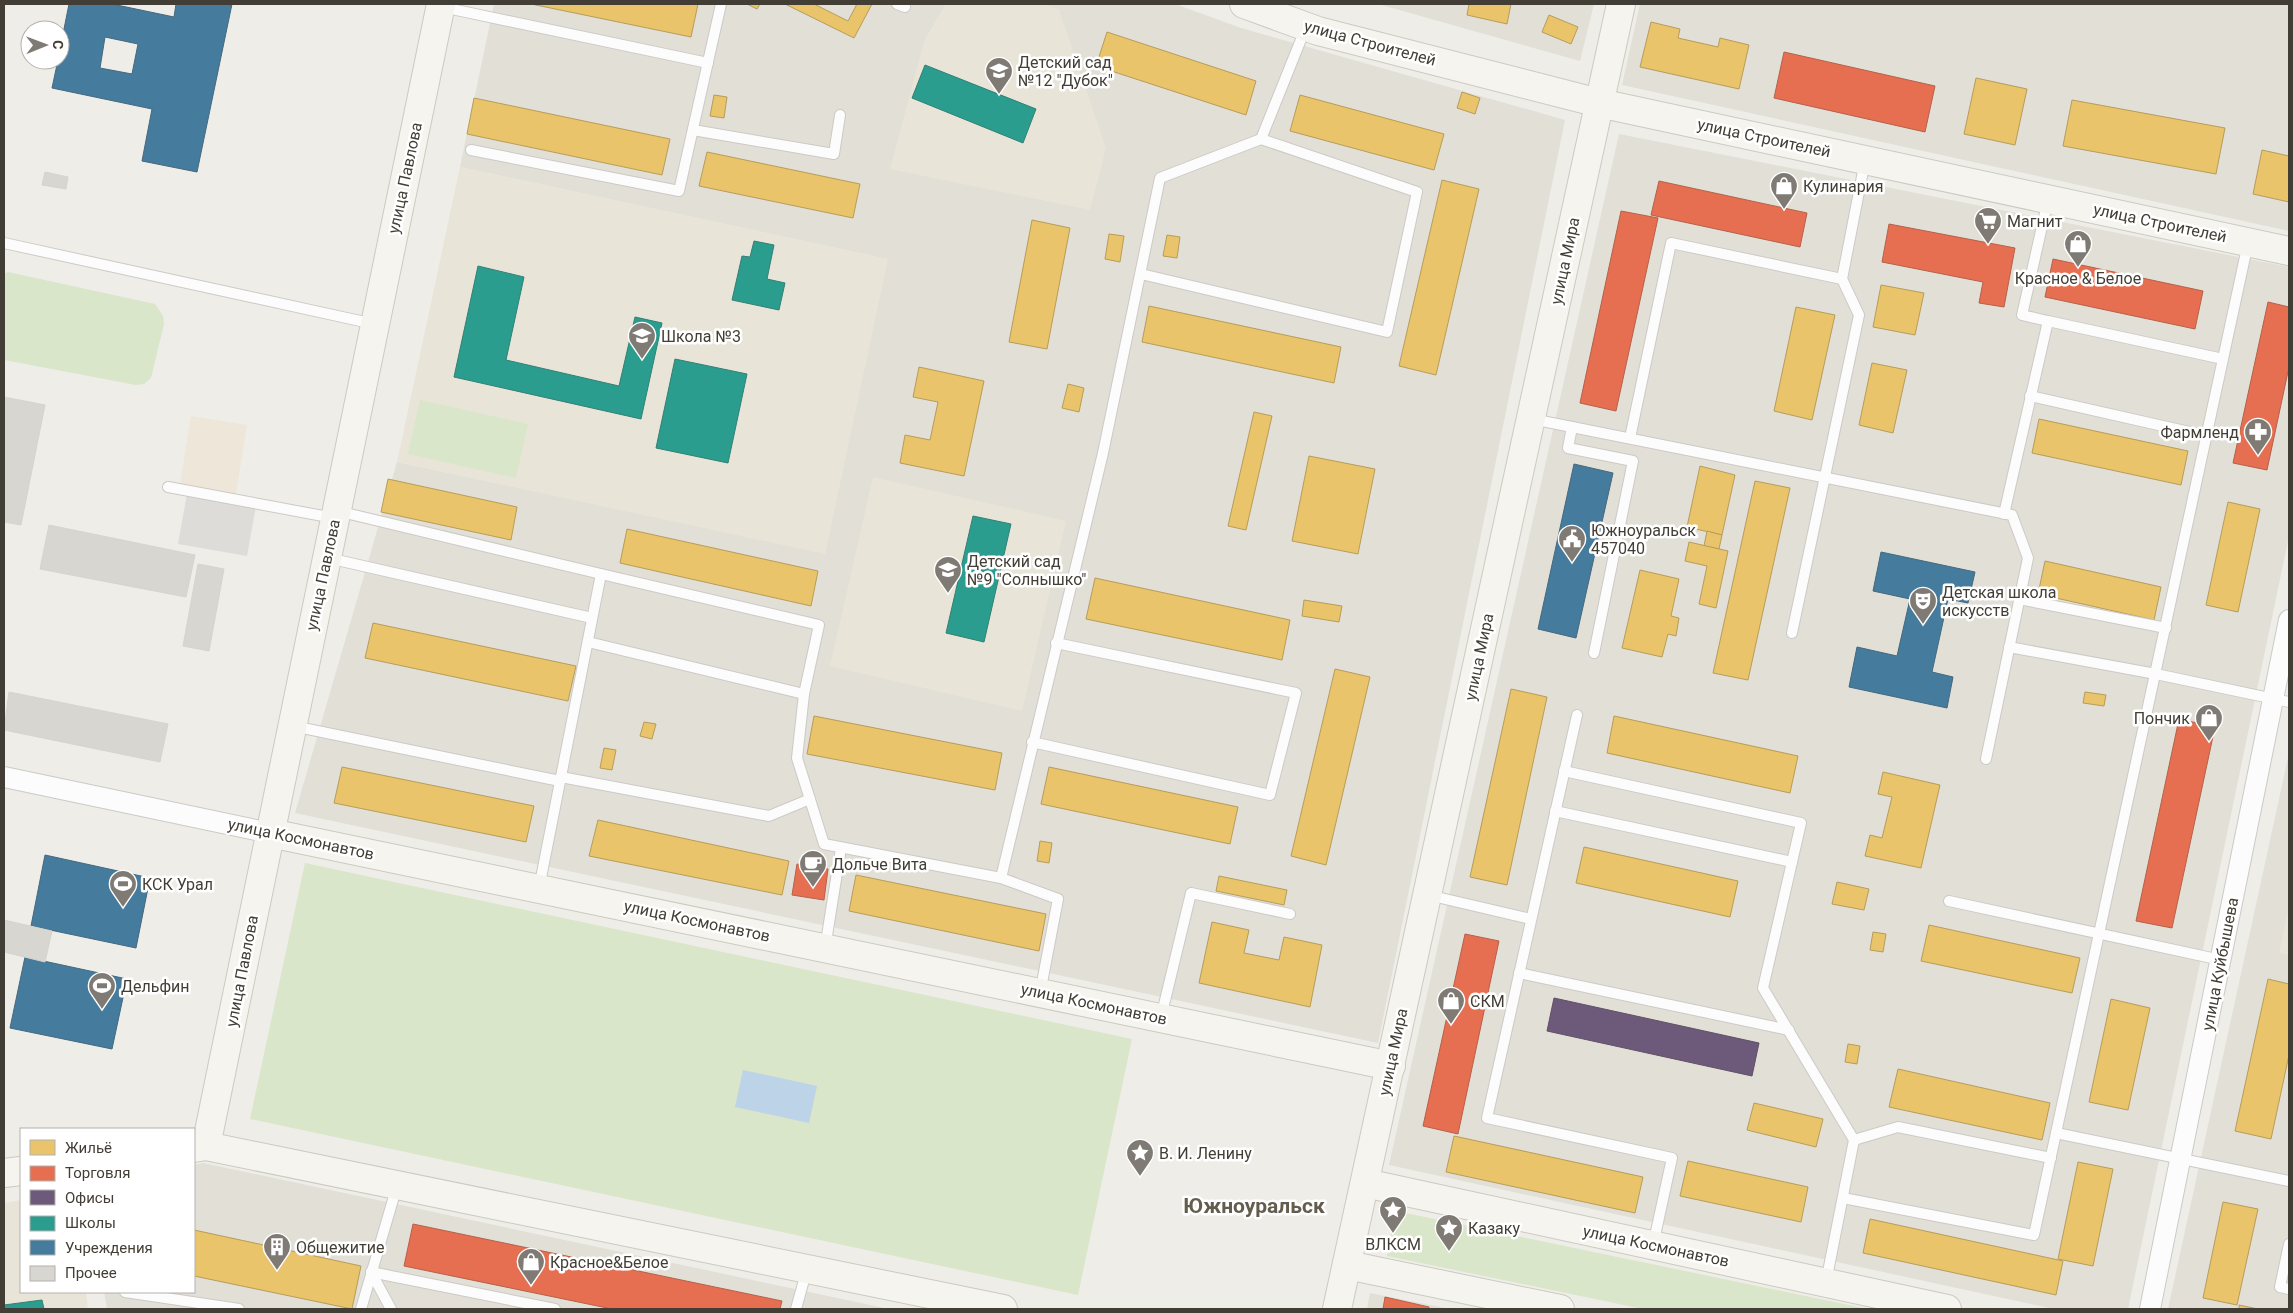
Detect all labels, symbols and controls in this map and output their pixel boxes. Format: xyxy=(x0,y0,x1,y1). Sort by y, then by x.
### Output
street label: улица Строителей xyxy=(1302,16,1438,70)
north arrow xyxy=(20,20,70,70)
text: С xyxy=(50,40,66,49)
place label: Детский сад №12 "Дубок" xyxy=(1018,53,1113,90)
school or university icon: Детский сад №12 "Дубок" xyxy=(984,56,1014,95)
street label: улица Строителей xyxy=(1696,115,1832,161)
street label: улица Павлова xyxy=(384,121,426,235)
shop icon: Кулинария xyxy=(1769,171,1799,210)
place label: Кулинария xyxy=(1803,177,1884,196)
street label: улица Строителей xyxy=(2092,200,2228,246)
supermarket icon: Магнит xyxy=(1973,206,2003,245)
place label: Магнит xyxy=(2007,212,2063,231)
street label: улица Мира xyxy=(1546,216,1584,306)
shop icon: Красное & Белое xyxy=(2063,229,2093,268)
place label: Красное & Белое xyxy=(2015,269,2141,288)
school or university icon: Школа №3 xyxy=(627,321,657,360)
place label: Школа №3 xyxy=(661,327,741,346)
pharmacy icon: Фармленд xyxy=(2243,417,2273,456)
place label: Фармленд xyxy=(2160,423,2239,442)
street label: улица Павлова xyxy=(302,518,344,632)
place label: Южноуральск 457040 xyxy=(1591,521,1696,558)
public building icon: Южноуральск 457040 xyxy=(1557,524,1587,563)
place label: Детский сад №9 "Солнышко" xyxy=(967,552,1086,589)
school or university icon: Детский сад №9 "Солнышко" xyxy=(933,555,963,594)
place label: Детская школа искусств xyxy=(1942,583,2056,620)
theatre icon: Детская школа искусств xyxy=(1908,586,1938,625)
street label: улица Мира xyxy=(1460,612,1498,702)
shop icon: Пончик xyxy=(2194,703,2224,742)
place label: Пончик xyxy=(2134,709,2190,728)
street label: улица Космонавтов xyxy=(226,814,376,864)
cafe icon: Дольче Вита xyxy=(798,849,828,888)
place label: Дольче Вита xyxy=(832,855,927,874)
sports icon: КСК Урал xyxy=(108,869,138,908)
place label: КСК Урал xyxy=(142,875,213,894)
street label: улица Космонавтов xyxy=(622,896,772,946)
street label: улица Куйбышева xyxy=(2198,896,2242,1032)
street label: улица Павлова xyxy=(222,914,262,1028)
sports icon: Дельфин xyxy=(87,971,117,1010)
place label: Дельфин xyxy=(121,977,190,996)
street label: улица Космонавтов xyxy=(1019,979,1169,1029)
shop icon: СКМ xyxy=(1436,986,1466,1025)
place label: СКМ xyxy=(1470,992,1505,1011)
street label: улица Мира xyxy=(1374,1007,1412,1097)
legend xyxy=(20,1128,195,1293)
place icon: В. И. Ленину xyxy=(1125,1138,1155,1177)
text: Жильё xyxy=(65,1139,112,1157)
place label: В. И. Ленину xyxy=(1159,1144,1252,1163)
text: Торговля xyxy=(65,1164,130,1182)
text: Офисы xyxy=(65,1189,114,1207)
district label: Южноуральск xyxy=(1183,1194,1325,1218)
place icon: ВЛКСМ xyxy=(1378,1195,1408,1234)
place icon: Казаку xyxy=(1434,1213,1464,1252)
text: Школы xyxy=(65,1214,116,1232)
place label: Казаку xyxy=(1468,1219,1520,1238)
street label: улица Космонавтов xyxy=(1581,1221,1731,1271)
building icon: Общежитие xyxy=(262,1232,292,1271)
place label: ВЛКСМ xyxy=(1365,1235,1421,1254)
place label: Общежитие xyxy=(296,1238,384,1257)
text: Учреждения xyxy=(65,1239,153,1257)
shop icon: Красное&Белое xyxy=(516,1247,546,1286)
place label: Красное&Белое xyxy=(550,1253,668,1272)
text: Прочее xyxy=(65,1264,117,1282)

